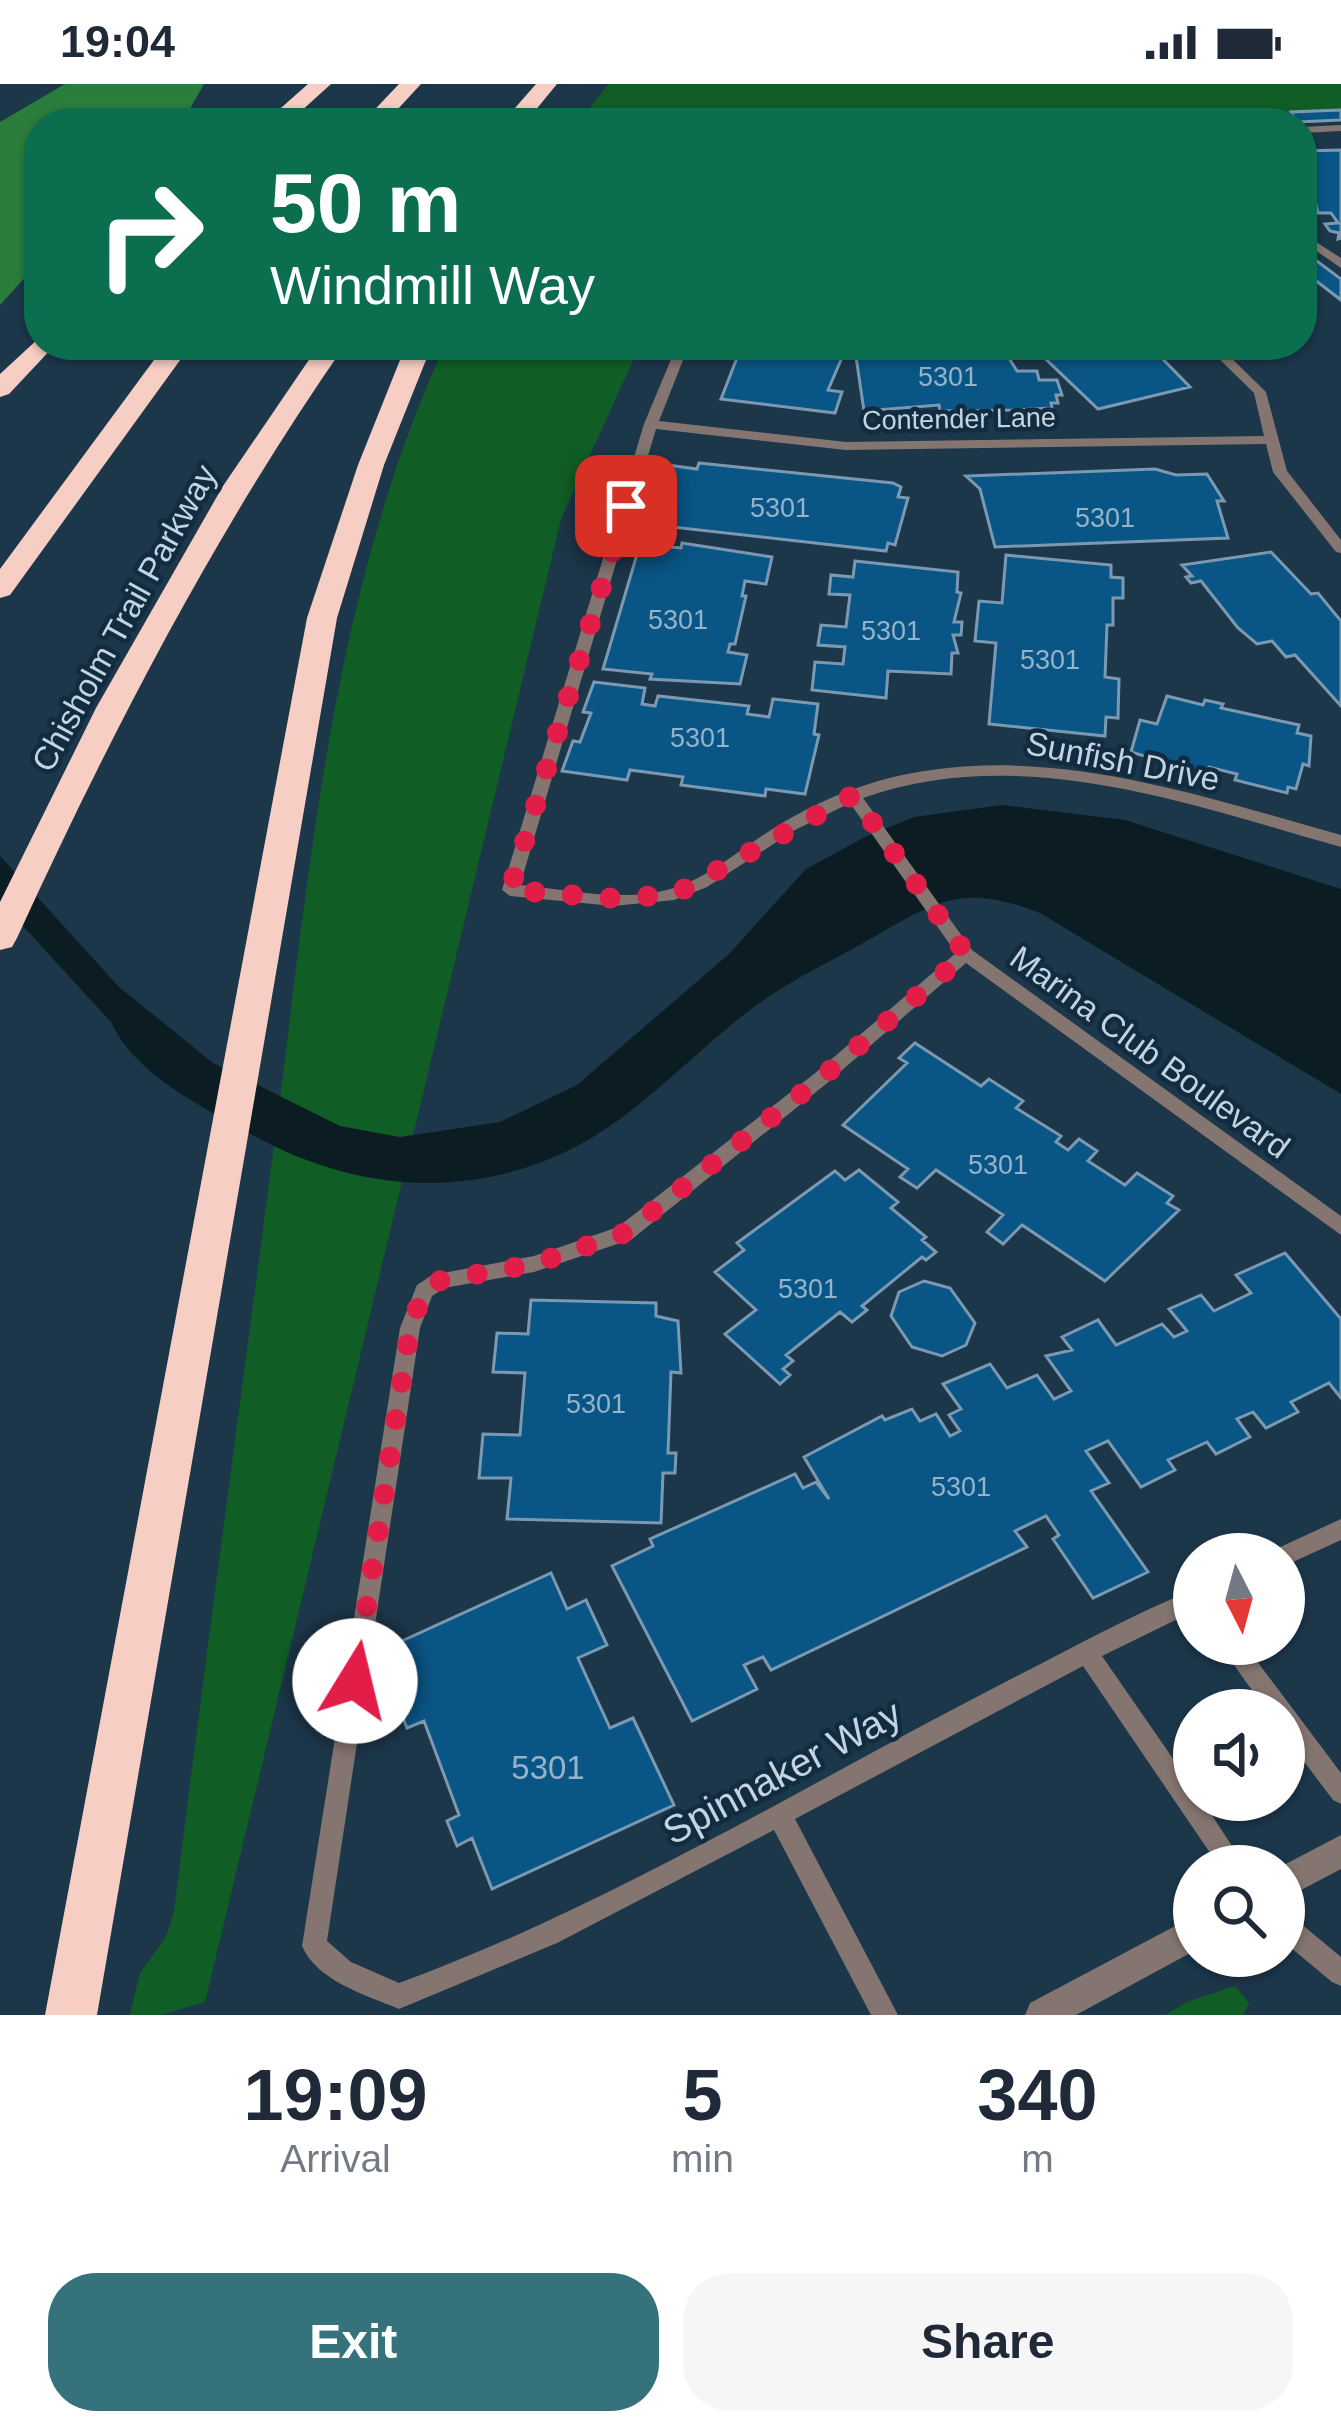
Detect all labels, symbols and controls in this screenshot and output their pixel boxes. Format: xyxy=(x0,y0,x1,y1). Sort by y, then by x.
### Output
text: 19:04 xyxy=(60,16,175,67)
icon: right xyxy=(72,156,228,312)
text: 50 m xyxy=(270,156,461,250)
text: Windmill Way xyxy=(270,255,595,315)
house number: 5301 xyxy=(918,362,978,392)
street label: Contender Lane xyxy=(862,402,1056,436)
pin xyxy=(575,455,677,557)
street label: Chisholm Trail Parkway xyxy=(24,458,224,778)
icon: arrive xyxy=(593,473,659,539)
house number: 5301 xyxy=(750,493,810,523)
house number: 5301 xyxy=(1075,503,1135,533)
house number: 5301 xyxy=(648,605,708,635)
house number: 5301 xyxy=(861,616,921,646)
house number: 5301 xyxy=(1020,645,1080,675)
house number: 5301 xyxy=(670,723,730,753)
street label: Sunfish Drive xyxy=(1023,724,1223,798)
street label: Marina Club Boulevard xyxy=(1003,938,1297,1166)
house number: 5301 xyxy=(968,1150,1028,1180)
house number: 5301 xyxy=(778,1274,838,1304)
house number: 5301 xyxy=(566,1389,626,1419)
house number: 5301 xyxy=(931,1472,991,1502)
north arrow xyxy=(1173,1533,1305,1665)
map controls xyxy=(1173,1533,1305,1977)
position arrow xyxy=(292,1618,418,1744)
button: sound xyxy=(1173,1689,1305,1821)
street label: Spinnaker Way xyxy=(656,1691,909,1853)
house number: 5301 xyxy=(511,1749,585,1786)
button: search xyxy=(1173,1845,1305,1977)
text: 19:09 xyxy=(243,2055,428,2135)
text: 5 xyxy=(682,2055,723,2135)
text: 340 xyxy=(977,2055,1098,2135)
text: Arrival xyxy=(280,2137,391,2180)
text: min xyxy=(671,2137,734,2180)
text: m xyxy=(1021,2137,1054,2180)
button: Exit xyxy=(48,2273,659,2411)
button: Share xyxy=(683,2273,1293,2411)

